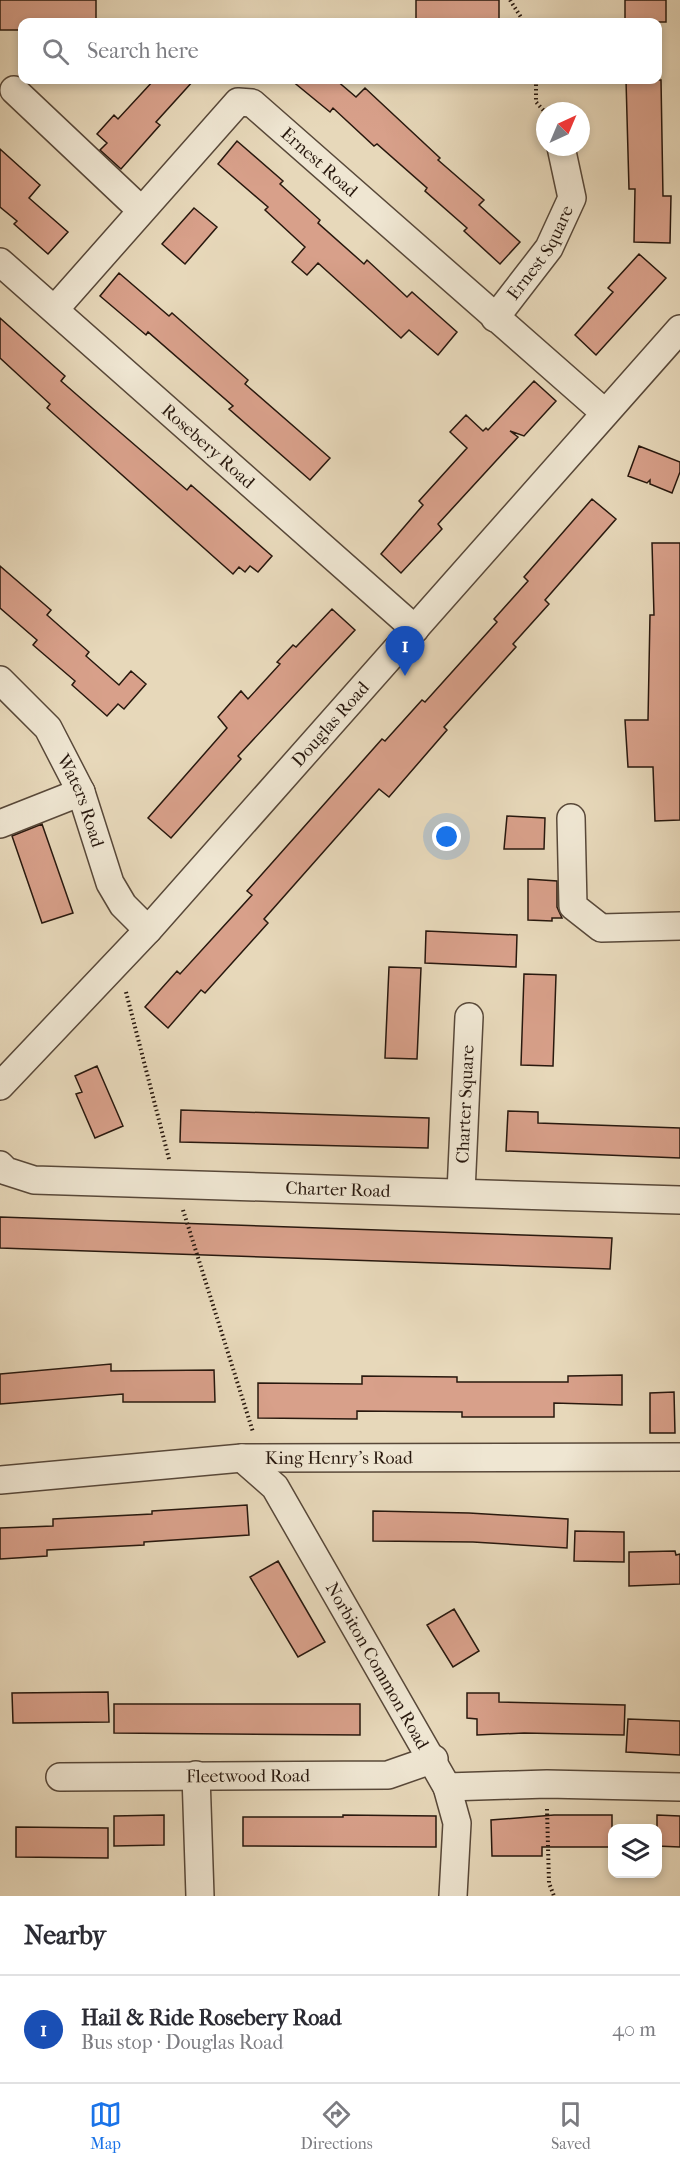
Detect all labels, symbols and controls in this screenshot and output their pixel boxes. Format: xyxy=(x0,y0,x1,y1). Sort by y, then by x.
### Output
search box xyxy=(18,18,662,84)
icon: search xyxy=(39,35,72,68)
text: Search here xyxy=(87,38,199,64)
north arrow xyxy=(536,102,590,156)
street label: Ernest Road xyxy=(277,123,362,202)
street label: Ernest Square xyxy=(502,202,578,304)
street label: Rosebery Road xyxy=(157,400,259,493)
pin: 1 xyxy=(386,626,424,676)
street label: Douglas Road xyxy=(287,677,374,771)
street label: Waters Road xyxy=(52,750,108,850)
your location xyxy=(432,822,461,851)
street label: Charter Square xyxy=(452,1044,478,1164)
street label: Charter Road xyxy=(285,1177,391,1202)
street label: King Henry's Road xyxy=(265,1447,413,1468)
street label: Norbiton Common Road xyxy=(321,1579,434,1753)
street label: Fleetwood Road xyxy=(186,1765,310,1787)
map controls xyxy=(608,1824,662,1878)
button: layers xyxy=(608,1824,662,1878)
text: Nearby xyxy=(24,1920,106,1951)
text: Hail & Ride Rosebery Road xyxy=(81,2005,342,2031)
text: 1 xyxy=(40,2018,47,2041)
text: 40 m xyxy=(612,2018,656,2041)
text: Bus stop · Douglas Road xyxy=(81,2031,283,2054)
tab: Map xyxy=(89,2098,122,2153)
tab: Directions xyxy=(301,2098,373,2153)
tab: Saved xyxy=(551,2098,591,2153)

